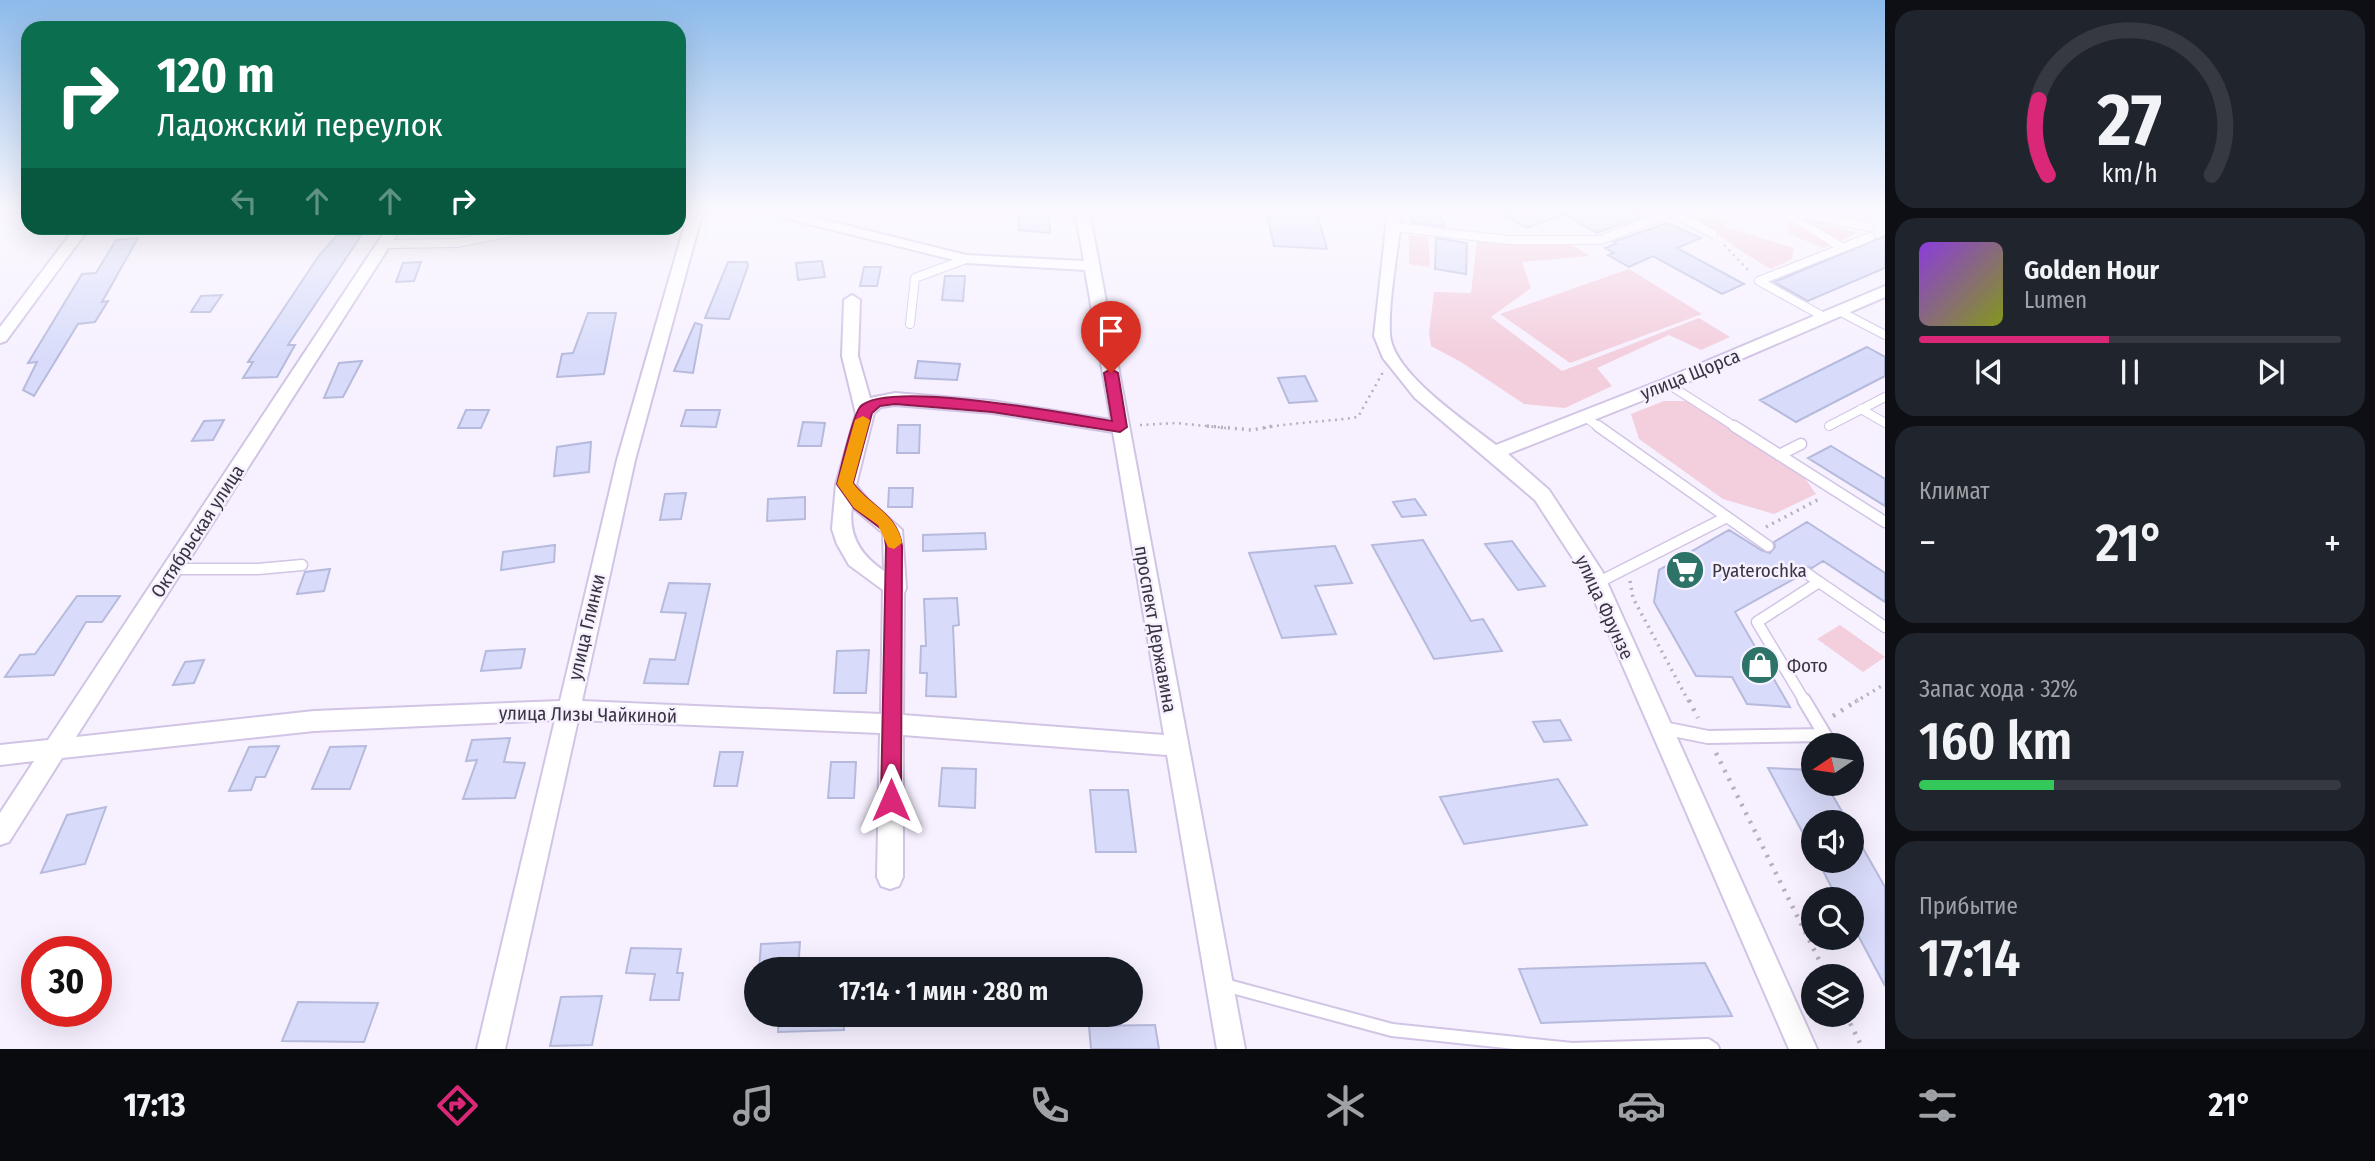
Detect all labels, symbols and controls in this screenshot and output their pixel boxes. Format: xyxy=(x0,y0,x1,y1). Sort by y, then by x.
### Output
text: 120 m xyxy=(157,46,275,105)
icon: right xyxy=(42,49,133,140)
text: 27 xyxy=(2097,77,2162,164)
text: Ладожский переулок xyxy=(157,106,443,144)
text: km/h xyxy=(2102,159,2158,189)
icon: left xyxy=(225,182,263,220)
icon: ahead xyxy=(298,182,336,220)
icon: ahead xyxy=(371,182,409,220)
icon: right xyxy=(444,182,482,220)
text: Golden Hour xyxy=(2024,255,2159,286)
text: Lumen xyxy=(2024,286,2087,314)
pin xyxy=(1081,301,1141,373)
icon: arrive xyxy=(1092,312,1130,350)
street label: улица Щорса xyxy=(1637,344,1743,405)
icon: previous xyxy=(1970,353,2008,391)
icon: pause xyxy=(2111,353,2149,391)
icon: next xyxy=(2252,353,2290,391)
street label: Октябрьская улица xyxy=(146,460,249,602)
text: Климат xyxy=(1919,477,1990,505)
text: 21° xyxy=(2095,512,2164,575)
text: − xyxy=(1919,520,1936,566)
text: + xyxy=(2324,520,2341,566)
street label: проспект Державина xyxy=(1129,544,1182,714)
supermarket icon: Pyaterochka xyxy=(1664,549,1706,591)
street label: улица Фрунзе xyxy=(1570,551,1639,663)
place label: Pyaterochka xyxy=(1712,559,1807,582)
street label: улица Глинки xyxy=(563,572,610,682)
shop icon: Фото xyxy=(1739,644,1781,686)
place label: Фото xyxy=(1787,654,1828,677)
text: Запас хода · 32% xyxy=(1919,675,2078,703)
street label: улица Лизы Чайкиной xyxy=(499,701,677,728)
text: 160 km xyxy=(1919,710,2072,773)
north arrow xyxy=(1801,733,1864,796)
map controls xyxy=(1801,733,1864,1027)
position arrow xyxy=(854,763,928,837)
button: sound xyxy=(1801,810,1864,873)
button: search xyxy=(1801,887,1864,950)
text: Прибытие xyxy=(1919,892,2018,920)
text: 17:14 xyxy=(1919,927,2020,990)
speed limit sign: 30 xyxy=(21,936,112,1027)
button: layers xyxy=(1801,964,1864,1027)
text: 17:14 · 1 мин · 280 m xyxy=(838,976,1049,1007)
icon: directions xyxy=(433,1081,482,1130)
icon: music xyxy=(729,1081,778,1130)
icon: phone xyxy=(1025,1081,1074,1130)
icon: climate xyxy=(1321,1081,1370,1130)
icon: car xyxy=(1617,1081,1666,1130)
icon: filters xyxy=(1913,1081,1962,1130)
text: 17:13 xyxy=(124,1086,186,1124)
text: 21° xyxy=(2209,1086,2251,1124)

